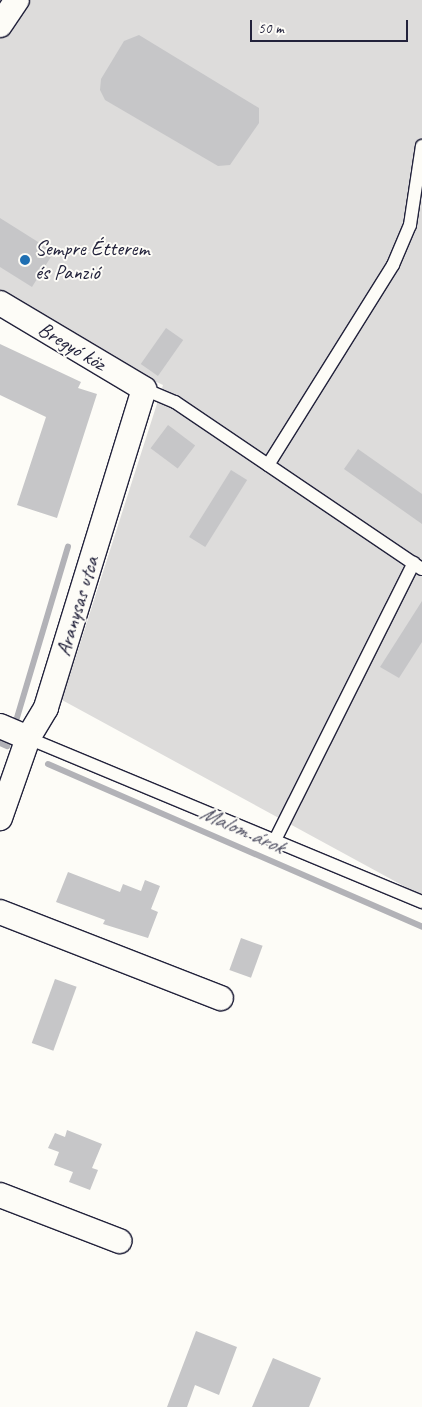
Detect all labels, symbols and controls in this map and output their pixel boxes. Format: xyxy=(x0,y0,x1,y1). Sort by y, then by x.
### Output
scale bar xyxy=(252,10,410,42)
text: 50 m xyxy=(258,19,284,38)
place label: Sempre Étterem és Panzió xyxy=(35,235,149,285)
marker: Sempre Étterem és Panzió xyxy=(19,254,31,266)
street label: Bregyó köz xyxy=(34,316,110,376)
street label: Aranysas utca xyxy=(50,554,104,658)
water label: Malom árok xyxy=(196,800,288,860)

